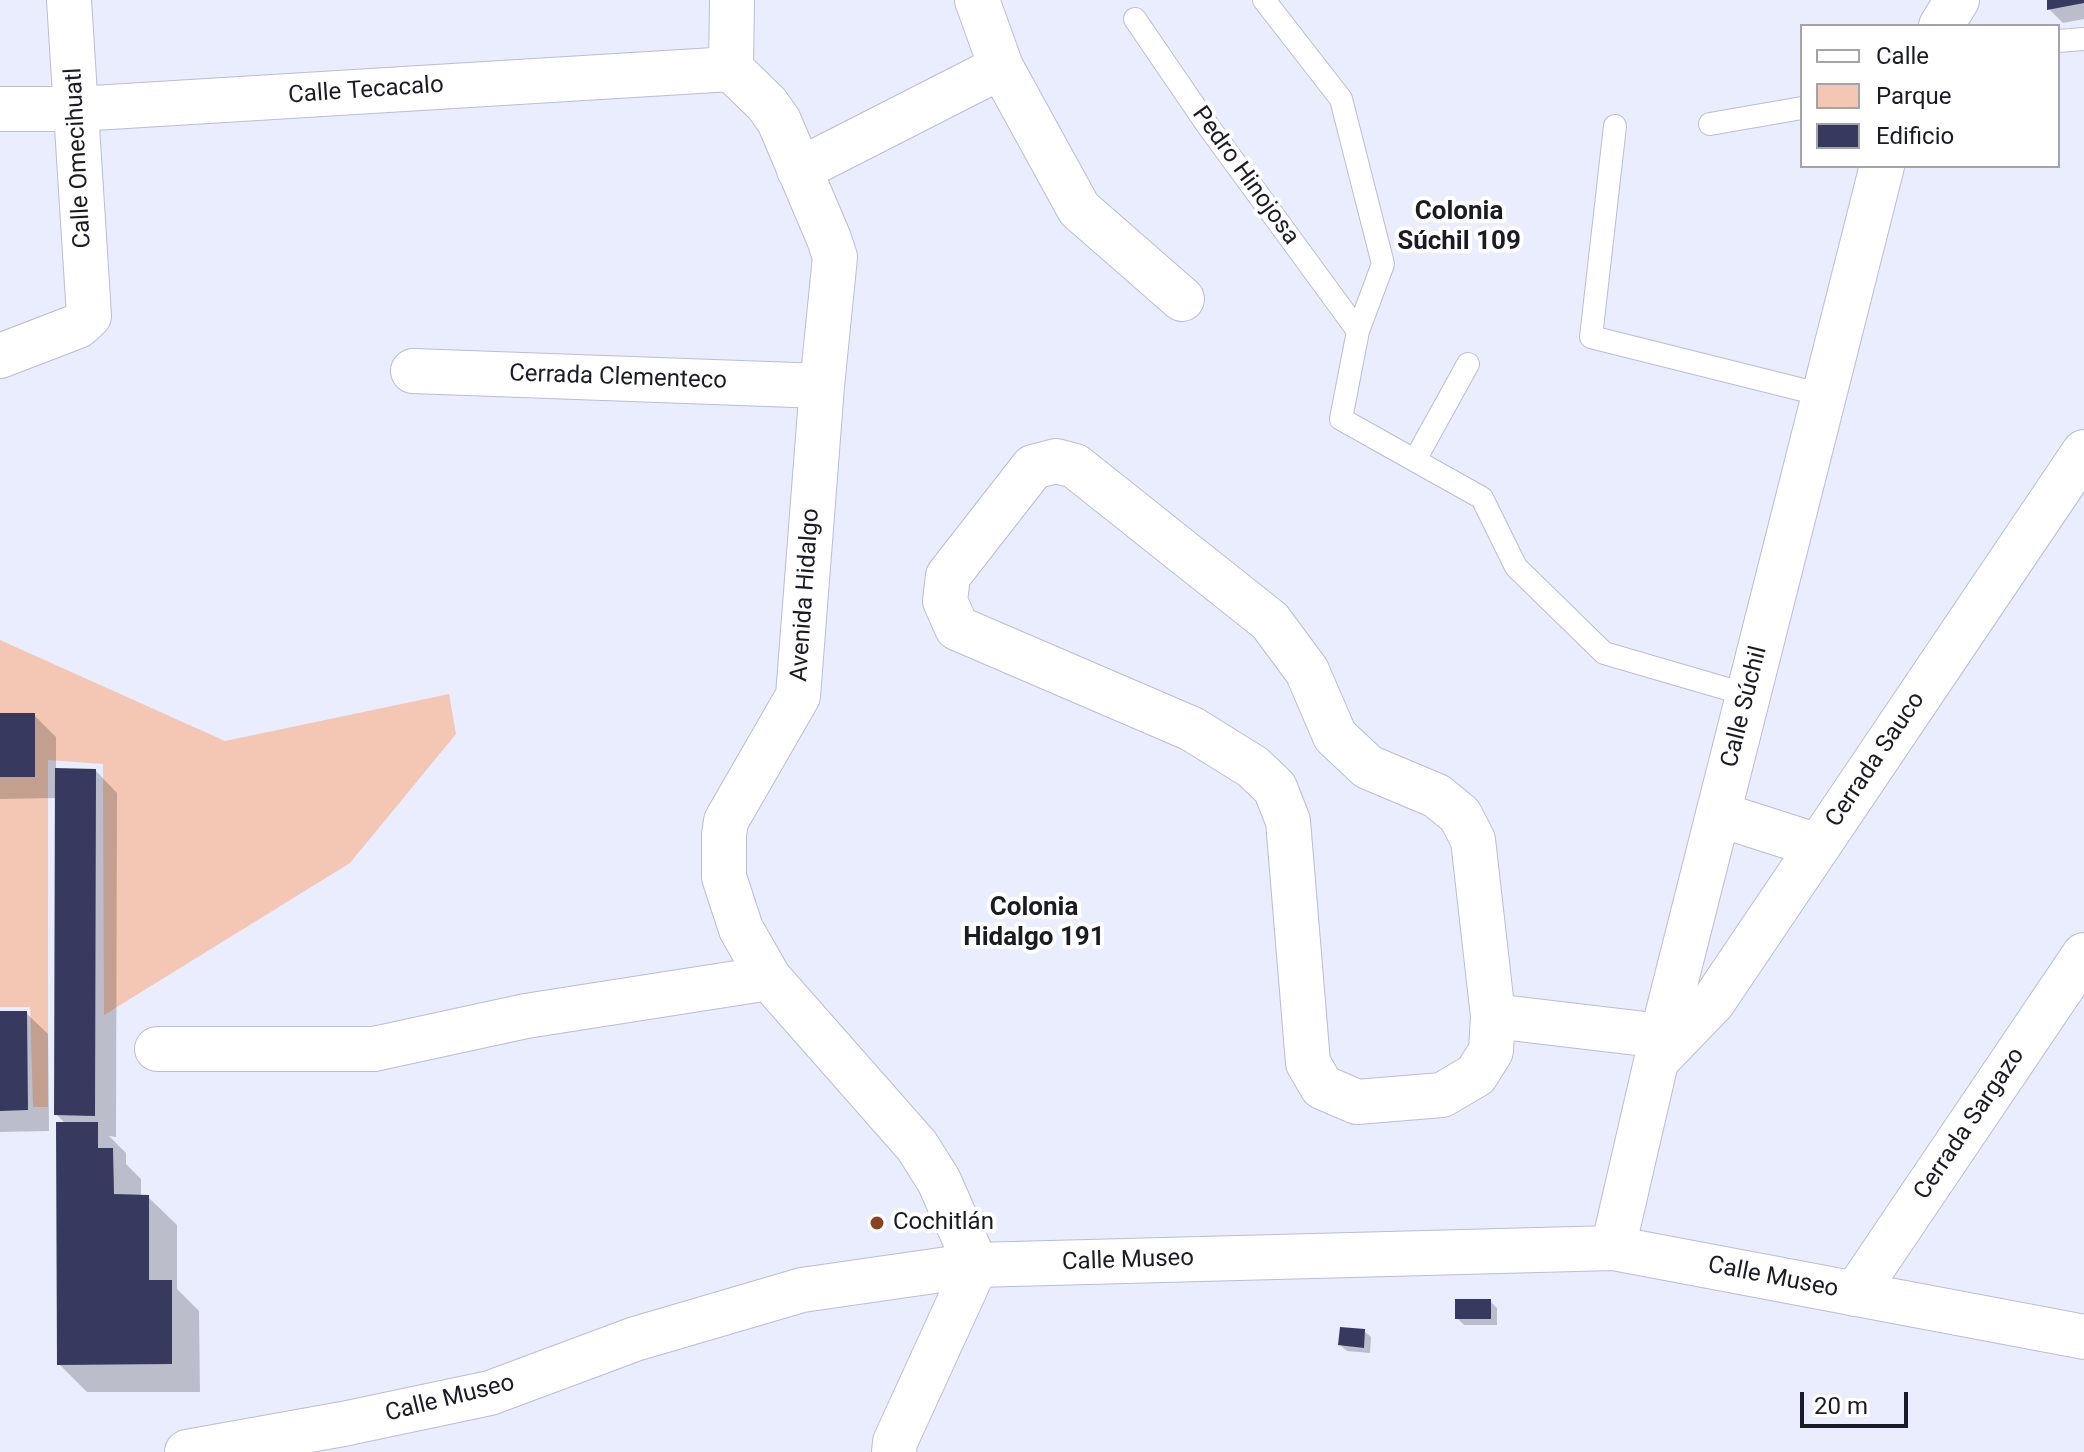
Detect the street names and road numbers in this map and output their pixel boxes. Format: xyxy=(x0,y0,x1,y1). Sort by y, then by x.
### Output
street label: Calle Omecihuatl xyxy=(60,67,98,249)
street label: Calle Tecacalo xyxy=(287,71,445,111)
street label: Pedro Hinojosa xyxy=(1185,101,1305,251)
street label: Cerrada Clementeco xyxy=(509,360,727,396)
street label: Avenida Hidalgo xyxy=(786,507,826,683)
street label: Calle Súchil xyxy=(1716,643,1774,771)
street label: Cerrada Sauco xyxy=(1820,687,1932,833)
street label: Cerrada Sargazo xyxy=(1909,1043,2031,1205)
street label: Calle Museo xyxy=(1062,1244,1194,1278)
street label: Calle Museo xyxy=(1705,1251,1841,1305)
street label: Calle Museo xyxy=(382,1369,518,1429)

